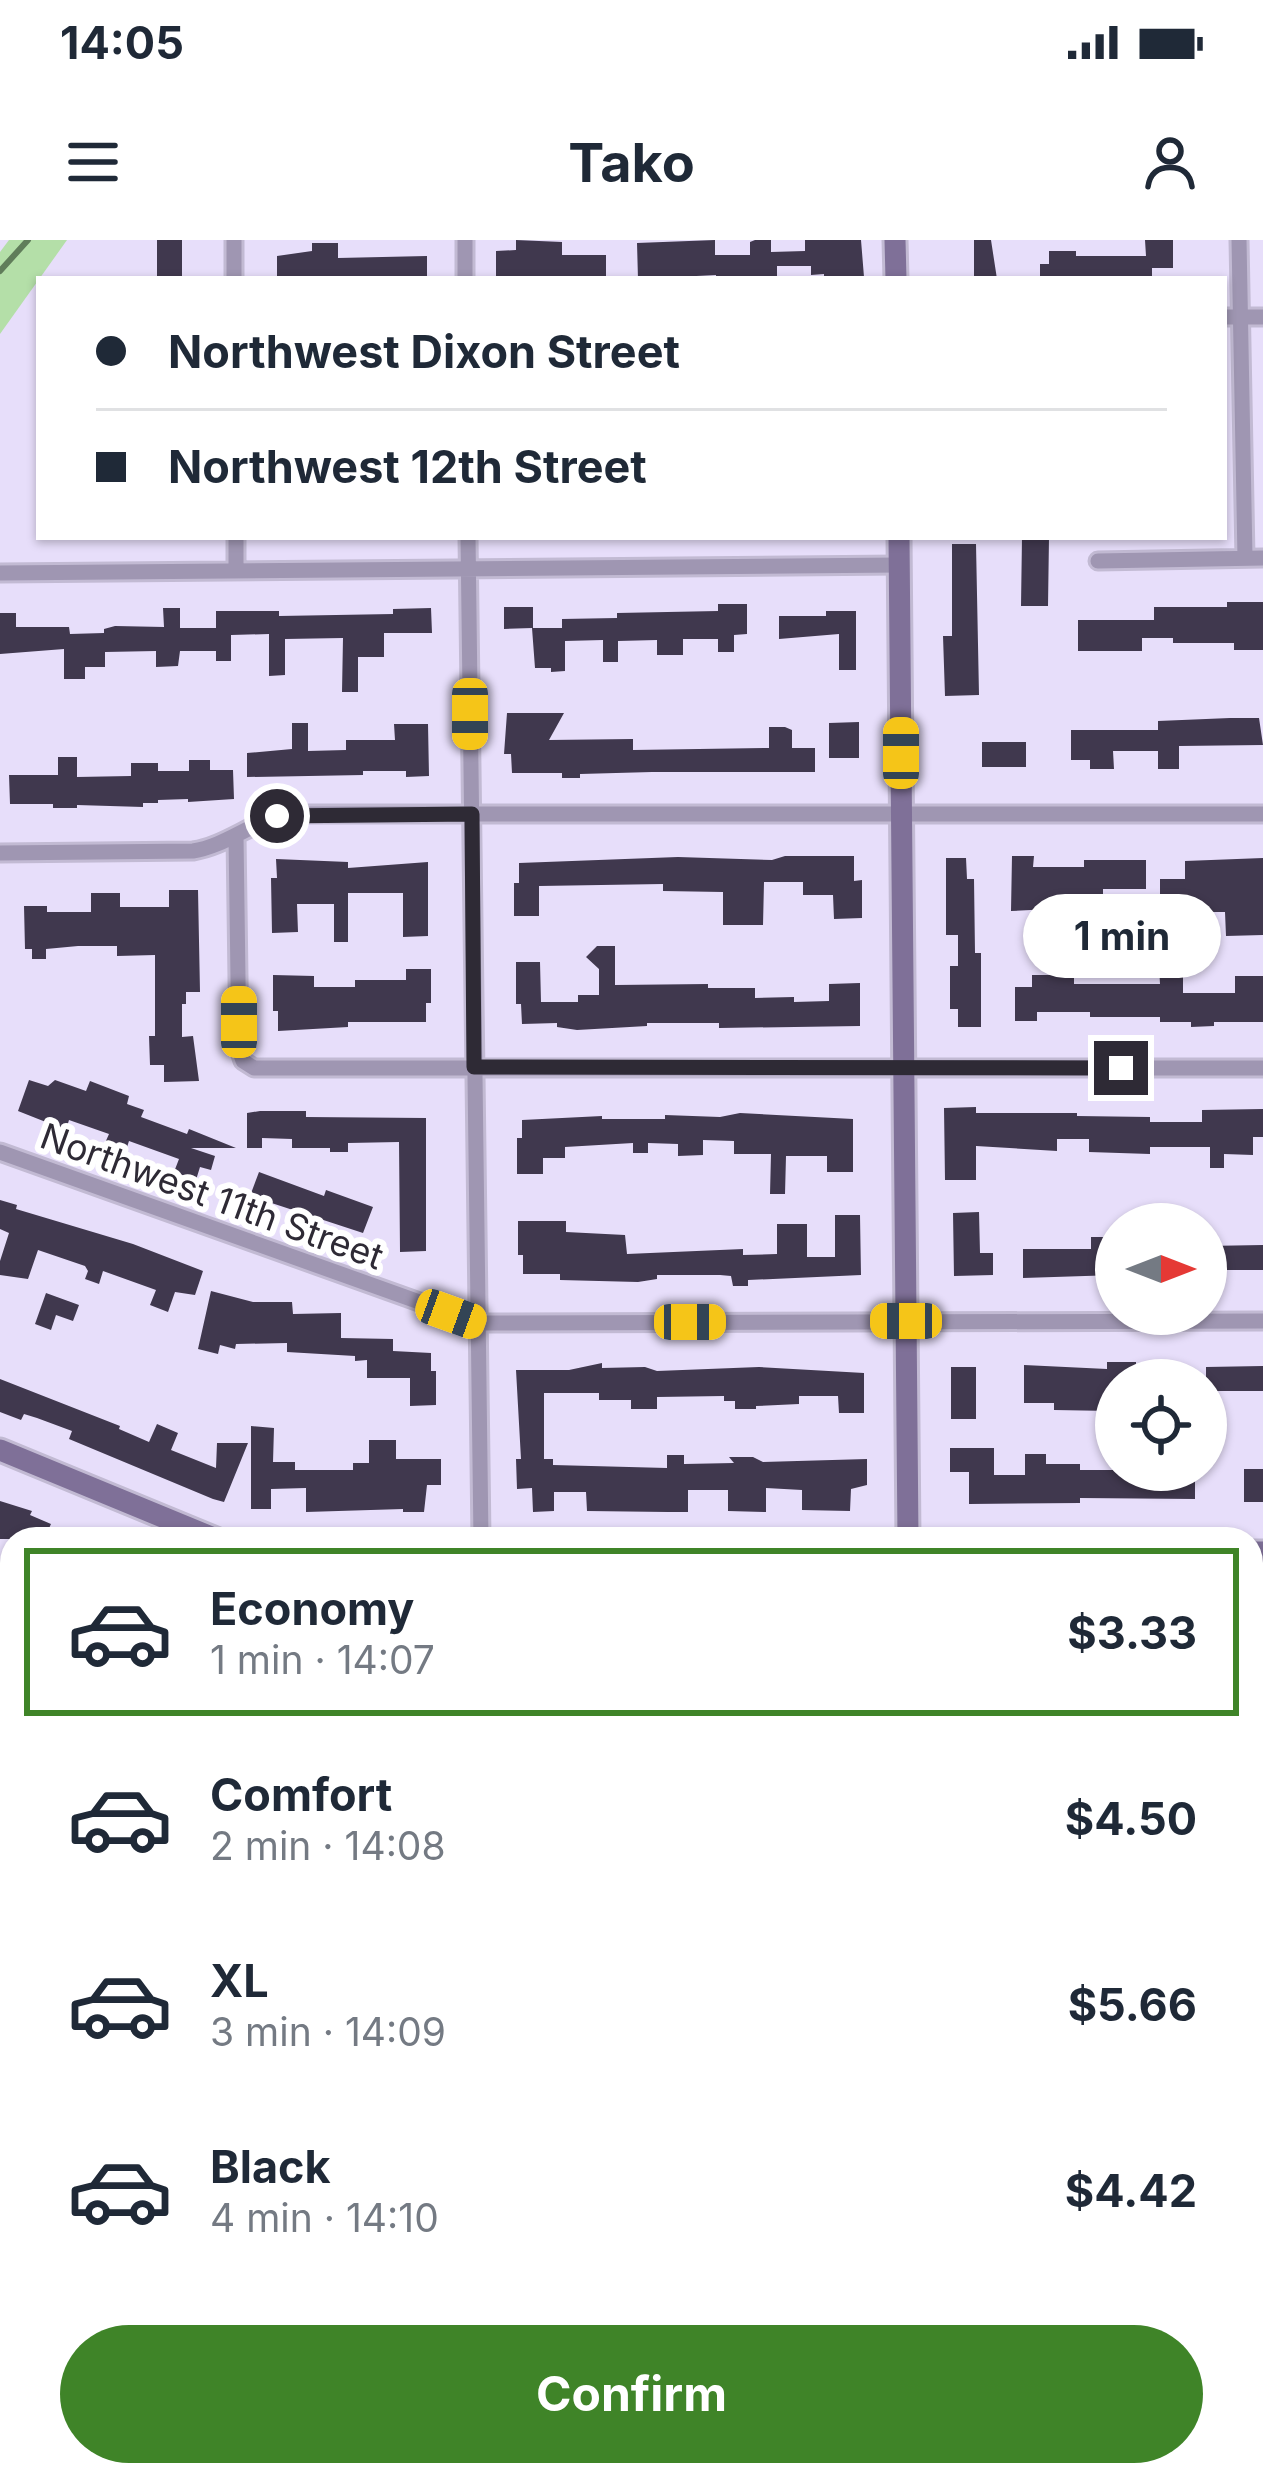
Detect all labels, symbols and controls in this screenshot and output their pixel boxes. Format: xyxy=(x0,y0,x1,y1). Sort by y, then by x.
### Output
text: 14:05 xyxy=(60,15,184,70)
icon: menu xyxy=(60,129,126,195)
icon: person xyxy=(1137,129,1203,195)
text: Tako xyxy=(568,130,695,195)
text: Northwest Dixon Street xyxy=(168,324,680,379)
text: Northwest 12th Street xyxy=(168,439,647,494)
car xyxy=(452,678,488,750)
car xyxy=(883,717,919,789)
route start xyxy=(250,789,304,843)
callout: 1 min xyxy=(1022,894,1220,978)
text: 1 min xyxy=(1074,912,1170,959)
car xyxy=(221,986,257,1058)
route end xyxy=(1094,1041,1148,1095)
street label: Northwest 11th Street xyxy=(35,1114,389,1279)
north arrow xyxy=(1095,1203,1227,1335)
map controls xyxy=(1095,1203,1227,1491)
car xyxy=(411,1285,491,1343)
car xyxy=(870,1303,942,1339)
car xyxy=(654,1304,726,1340)
button: locate xyxy=(1095,1359,1227,1491)
icon: car xyxy=(66,1578,174,1686)
text: Economy xyxy=(210,1581,414,1636)
text: $3.33 xyxy=(1067,1605,1197,1660)
text: 1 min · 14:07 xyxy=(210,1636,435,1683)
icon: car xyxy=(66,1764,174,1872)
text: Comfort xyxy=(210,1767,392,1822)
text: $4.50 xyxy=(1065,1791,1197,1846)
text: 2 min · 14:08 xyxy=(210,1822,446,1869)
icon: car xyxy=(66,1950,174,2058)
text: XL xyxy=(210,1953,269,2008)
text: $5.66 xyxy=(1068,1977,1197,2032)
text: 3 min · 14:09 xyxy=(210,2008,446,2055)
icon: car xyxy=(66,2136,174,2244)
text: Black xyxy=(210,2139,331,2194)
text: $4.42 xyxy=(1065,2163,1197,2218)
text: 4 min · 14:10 xyxy=(210,2194,439,2241)
button: Confirm xyxy=(60,2325,1203,2463)

